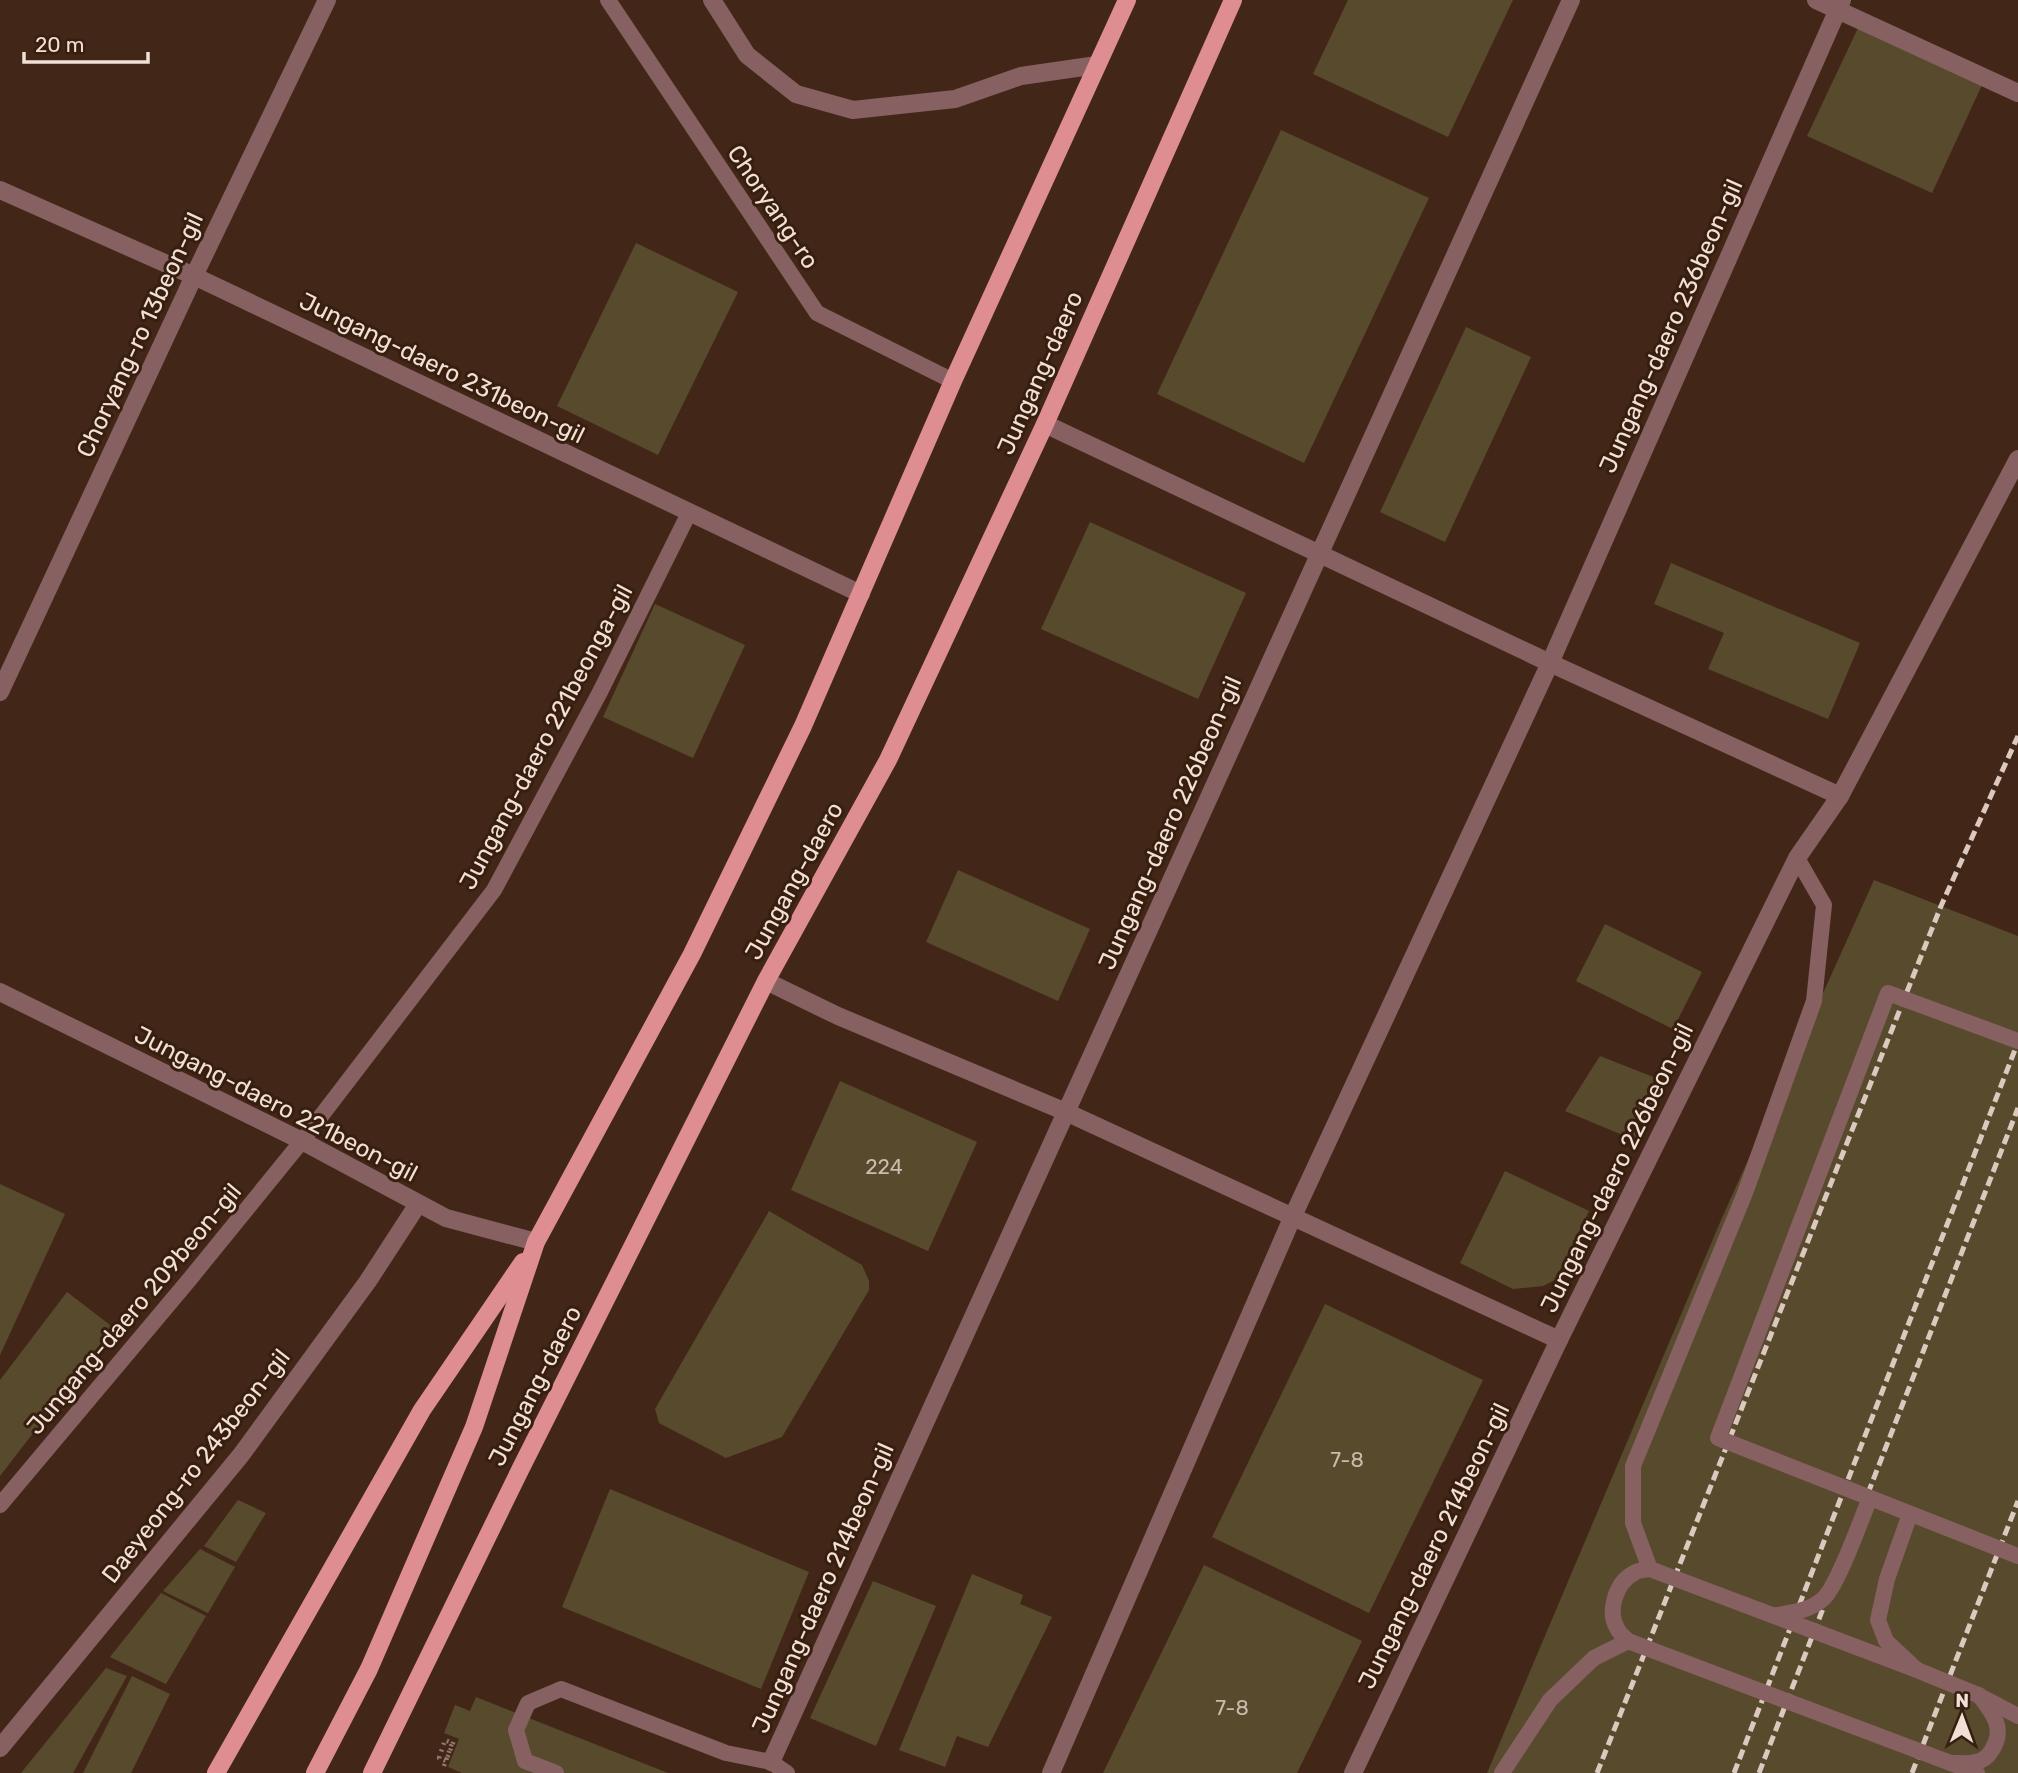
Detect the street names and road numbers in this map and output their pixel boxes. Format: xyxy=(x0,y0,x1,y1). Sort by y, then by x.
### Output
street label: Choryang-ro xyxy=(721,140,825,274)
street label: Jungang-daero 236beon-gil xyxy=(1593,175,1749,477)
street label: Choryang-ro 13beon-gil xyxy=(71,208,209,462)
street label: Jungang-daero 231beon-gil xyxy=(295,287,589,449)
street label: Jungang-daero xyxy=(991,287,1089,459)
street label: Jungang-daero 221beonga-gil xyxy=(454,580,638,894)
street label: Jungang-daero 226beon-gil xyxy=(1093,672,1247,974)
street label: Jungang-daero xyxy=(739,797,849,965)
street label: Jungang-daero 226beon-gil xyxy=(1535,1019,1699,1317)
street label: Jungang-daero 221beon-gil xyxy=(130,1020,422,1188)
street label: Jungang-daero 209beon-gil xyxy=(21,1178,247,1440)
street label: Jungang-daero xyxy=(483,1301,587,1471)
street label: Daeyeong-ro 243beon-gil xyxy=(96,1344,296,1588)
street label: Jungang-daero 214beon-gil xyxy=(1352,1398,1516,1694)
street label: Jungang-daero 214beon-gil xyxy=(746,1439,900,1737)

